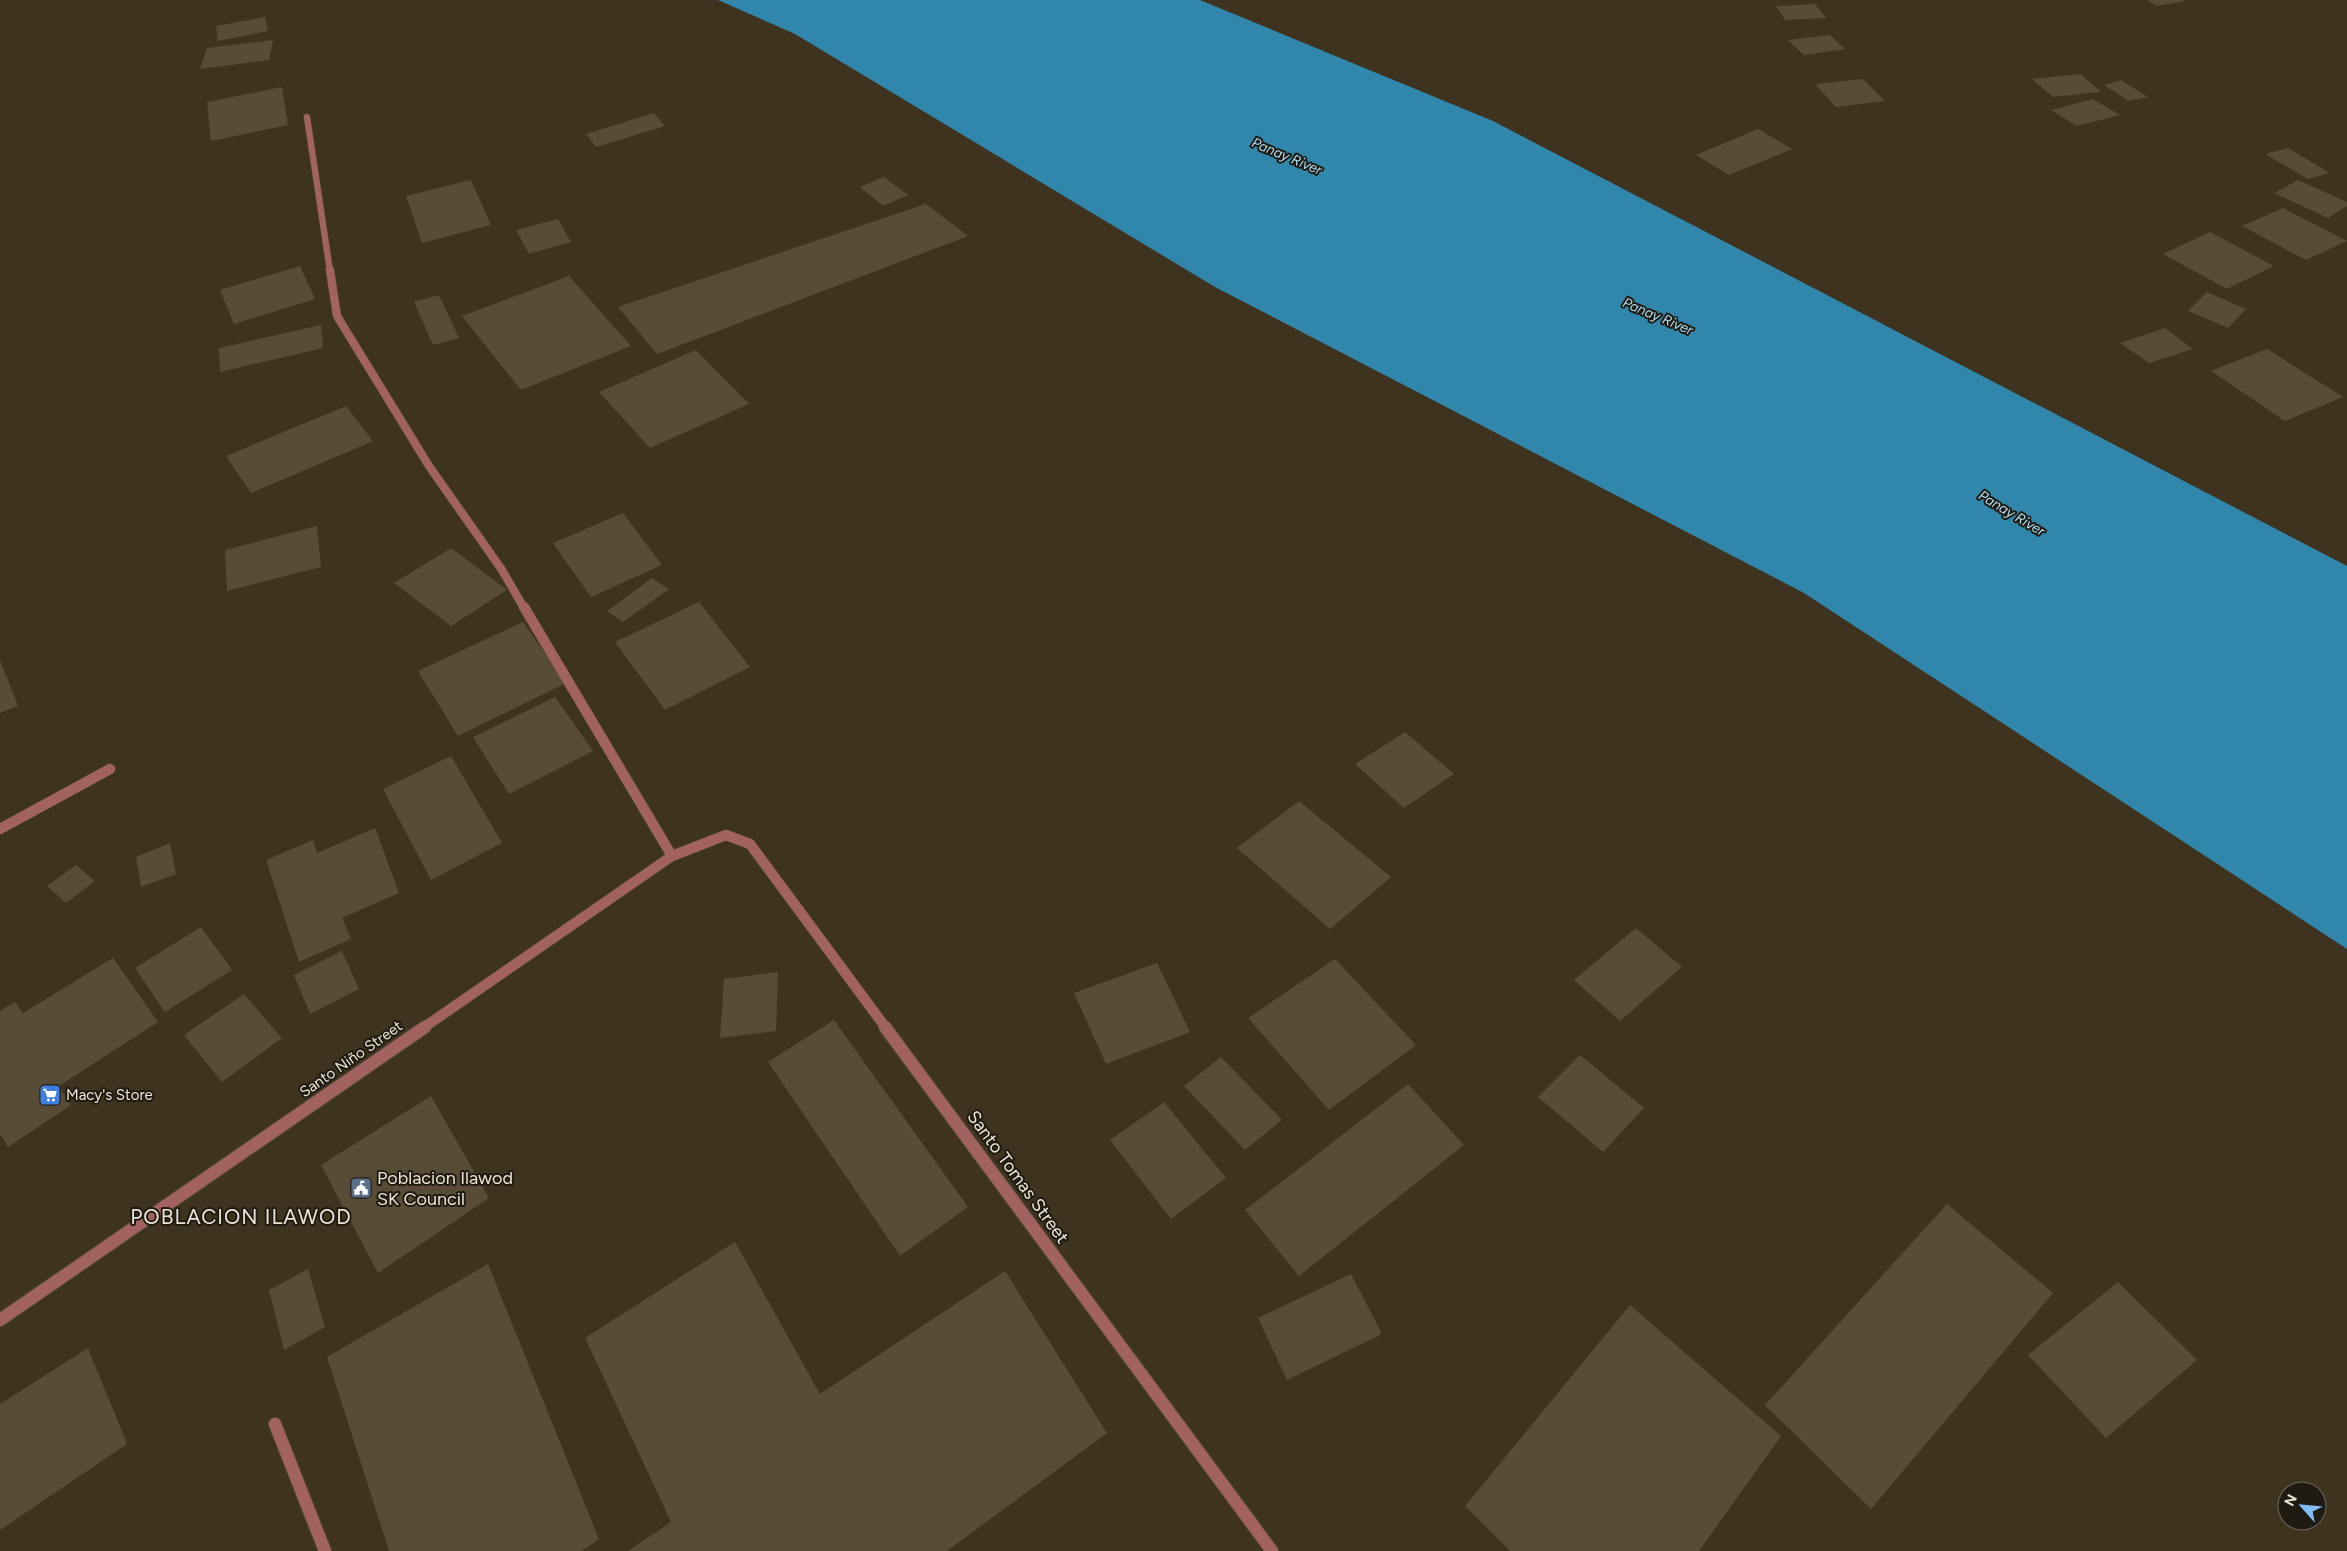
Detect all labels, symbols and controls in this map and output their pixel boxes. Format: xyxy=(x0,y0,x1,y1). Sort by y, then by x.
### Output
water label: Panay River xyxy=(1249,134,1326,179)
water label: Panay River xyxy=(1620,294,1697,339)
water label: Panay River xyxy=(1975,487,2049,541)
street label: Santo Niño Street xyxy=(296,1017,406,1101)
supermarket icon: Macy's Store xyxy=(38,1083,62,1107)
place label: Macy's Store xyxy=(66,1086,153,1104)
street label: Santo Tomas Street xyxy=(962,1106,1074,1248)
place label: Poblacion Ilawod SK Council xyxy=(377,1167,513,1210)
public building icon: Poblacion Ilawod SK Council xyxy=(349,1176,373,1200)
district label: POBLACION ILAWOD xyxy=(130,1204,352,1229)
north arrow xyxy=(2277,1481,2327,1531)
text: N xyxy=(2281,1492,2301,1509)

